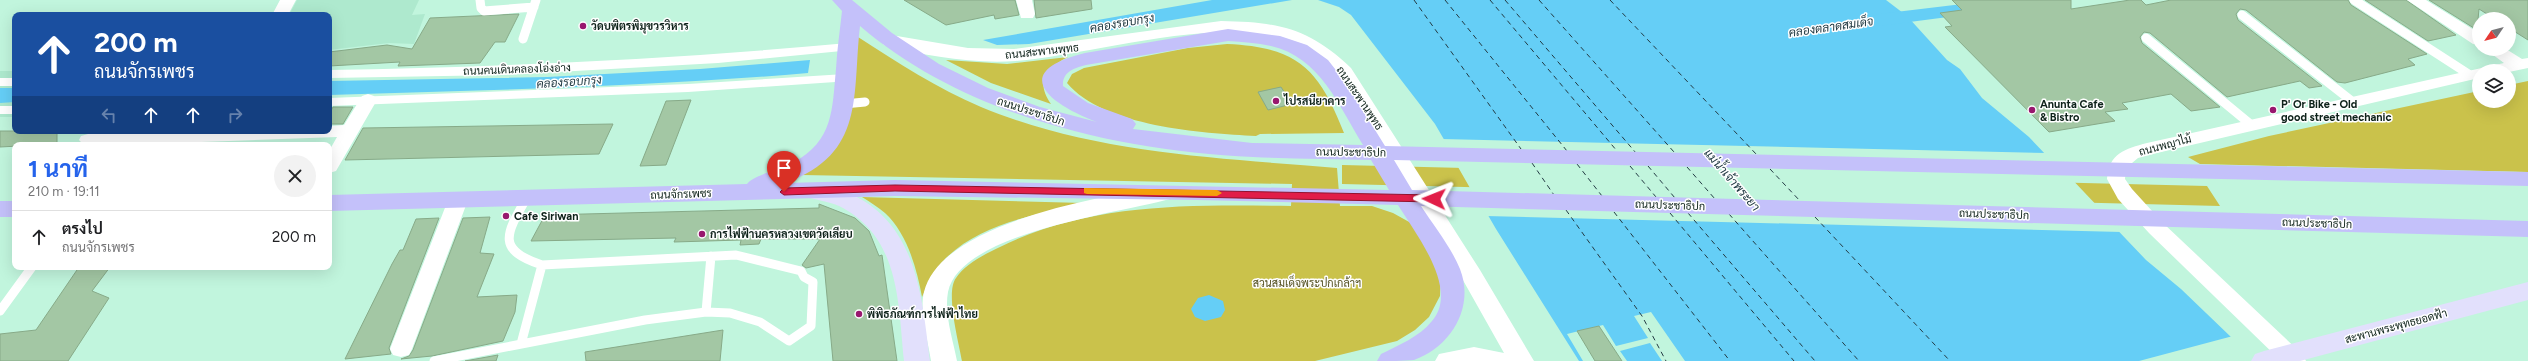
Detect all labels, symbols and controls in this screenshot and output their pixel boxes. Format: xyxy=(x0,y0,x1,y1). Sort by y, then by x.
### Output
water label: คลองรอบกรุง xyxy=(1089,10,1156,38)
water label: คลองตลาดสมเด็จ xyxy=(1787,12,1875,40)
north arrow xyxy=(2472,12,2516,56)
map controls xyxy=(2472,12,2516,108)
place label: วัดบพิตรพิมุขวรวิหาร xyxy=(591,19,689,34)
marker: วัดบพิตรพิมุขวรวิหาร xyxy=(578,21,588,31)
text: 200 m xyxy=(94,25,178,59)
icon: ahead xyxy=(28,28,80,80)
street label: ถนนสะพานพุทธ xyxy=(1005,41,1080,64)
street label: ถนนคนเดินคลองโอ่งอ่าง xyxy=(463,59,571,78)
text: ถนนจักรเพชร xyxy=(94,61,195,83)
street label: ถนนสะพานพุทธ xyxy=(1332,64,1386,134)
button: layers xyxy=(2472,64,2516,108)
water label: คลองรอบกรุง xyxy=(536,73,603,93)
place label: ไปรสนียาคาร xyxy=(1283,93,1346,108)
street label: ถนนประชาธิปก xyxy=(995,94,1066,129)
marker: ไปรสนียาคาร xyxy=(1271,96,1281,106)
place label: Anunta Cafe & Bistro xyxy=(2040,98,2104,124)
place label: P' Or Bike - Old good street mechanic xyxy=(2281,98,2391,124)
icon: left xyxy=(98,104,120,126)
icon: ahead xyxy=(140,104,162,126)
icon: ahead xyxy=(182,104,204,126)
icon: right xyxy=(224,104,246,126)
marker: Anunta Cafe & Bistro xyxy=(2027,105,2037,115)
marker: P' Or Bike - Old good street mechanic xyxy=(2268,105,2278,115)
street label: ถนนพญาไม้ xyxy=(2137,130,2194,159)
water label: แม่น้ำเจ้าพระยา xyxy=(1701,144,1766,214)
street label: ถนนประชาธิปก xyxy=(1316,145,1386,160)
pin xyxy=(767,151,801,192)
text: 1 นาที xyxy=(28,154,88,183)
button: close xyxy=(274,155,316,197)
icon: arrive xyxy=(773,157,795,179)
position arrow xyxy=(1413,178,1455,220)
text: 210 m · 19:11 xyxy=(28,184,100,199)
street label: ถนนจักรเพชร xyxy=(650,186,712,202)
street label: ถนนประชาธิปก xyxy=(1635,198,1705,213)
street label: ถนนประชาธิปก xyxy=(1959,207,2029,222)
place label: Cafe Siriwan xyxy=(514,210,578,223)
marker: Cafe Siriwan xyxy=(501,211,511,221)
street label: ถนนประชาธิปก xyxy=(2282,216,2352,231)
text: ตรงไป xyxy=(62,220,103,238)
icon: ahead xyxy=(28,226,50,248)
place label: การไฟฟ้านครหลวงเขตวัดเลียบ xyxy=(710,226,853,241)
text: 200 m xyxy=(272,228,316,246)
marker: การไฟฟ้านครหลวงเขตวัดเลียบ xyxy=(697,229,707,239)
text: ถนนจักรเพชร xyxy=(62,240,135,255)
park label: สวนสมเด็จพระปกเกล้าฯ xyxy=(1253,274,1361,290)
place label: พิพิธภัณฑ์การไฟฟ้าไทย xyxy=(867,306,978,321)
street label: สะพานพระพุทธยอดฟ้า xyxy=(2343,306,2449,348)
marker: พิพิธภัณฑ์การไฟฟ้าไทย xyxy=(854,309,864,319)

